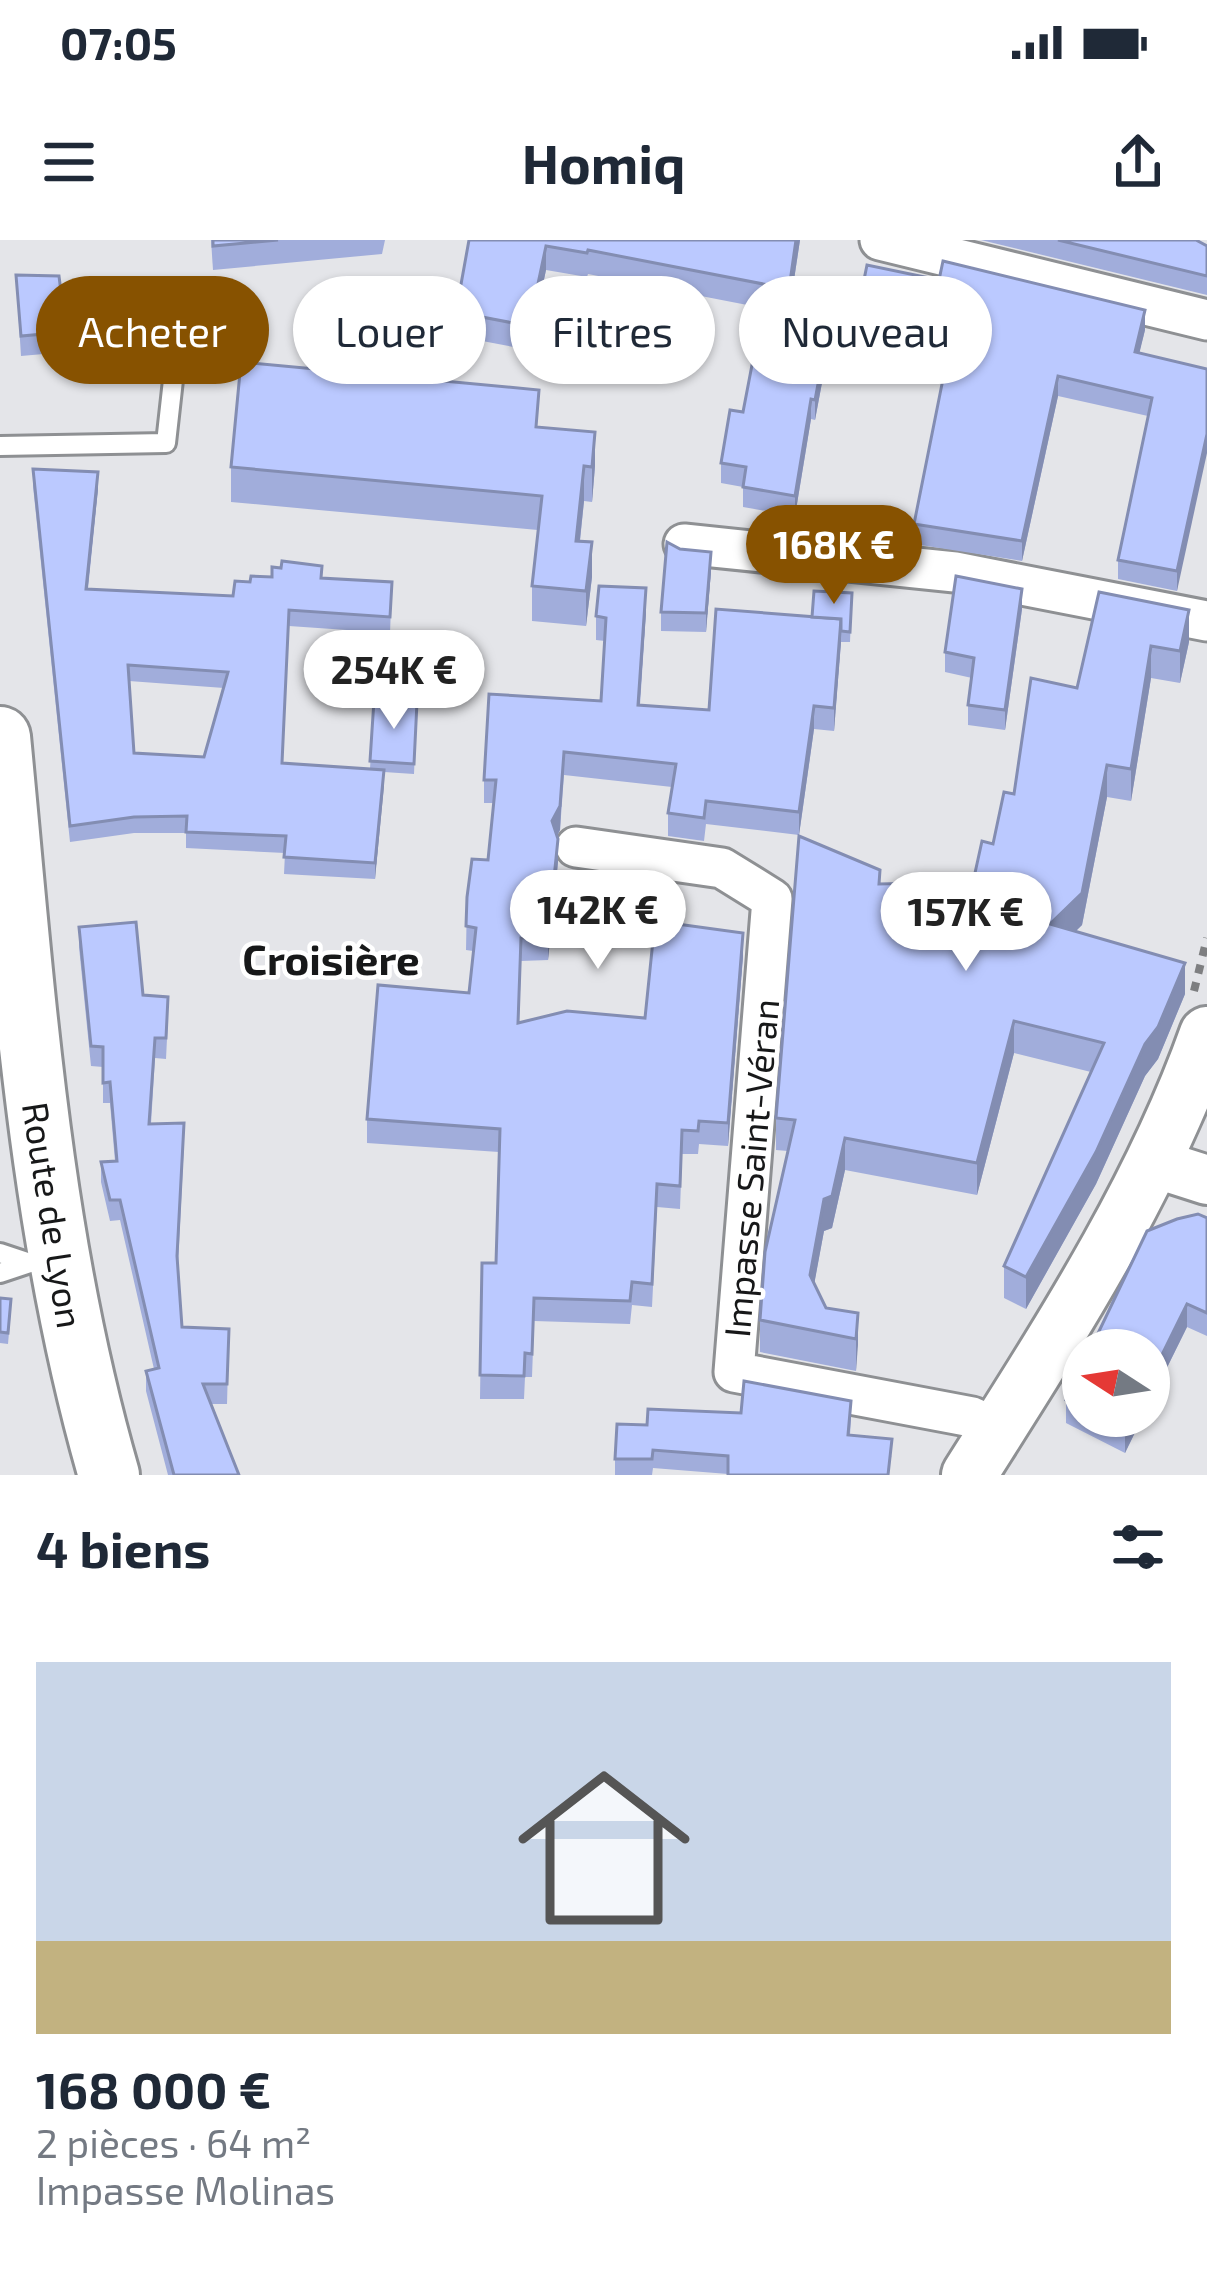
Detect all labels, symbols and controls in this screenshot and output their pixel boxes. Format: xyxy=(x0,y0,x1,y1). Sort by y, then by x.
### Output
text: 07:05 xyxy=(60,15,177,69)
icon: menu xyxy=(36,129,102,195)
icon: share xyxy=(1105,129,1171,195)
text: Homiq xyxy=(522,130,685,195)
chip: Acheter xyxy=(36,276,269,384)
chip: Louer xyxy=(293,276,486,384)
chip: Filtres xyxy=(510,276,715,384)
chip: Nouveau xyxy=(739,276,992,384)
pin: 168K € xyxy=(736,505,932,607)
text: 168K € xyxy=(773,520,895,567)
pin: 254K € xyxy=(296,630,492,732)
text: 254K € xyxy=(331,645,457,692)
pin: 142K € xyxy=(500,870,696,972)
pin: 157K € xyxy=(868,872,1064,974)
text: 142K € xyxy=(537,885,659,932)
text: 157K € xyxy=(908,887,1024,934)
district label: Croisière xyxy=(242,933,420,983)
street label: Impasse Saint-Véran xyxy=(714,997,786,1339)
street label: Route de Lyon xyxy=(15,1099,93,1331)
north arrow xyxy=(1062,1329,1170,1437)
map controls xyxy=(1062,1329,1170,1437)
icon: filters xyxy=(1105,1514,1171,1580)
text: 4 biens xyxy=(36,1517,210,1578)
icon: home xyxy=(496,1740,712,1956)
text: 168 000 € xyxy=(36,2058,271,2119)
text: 2 pièces · 64 m² xyxy=(36,2119,311,2166)
text: Impasse Molinas xyxy=(36,2166,335,2213)

